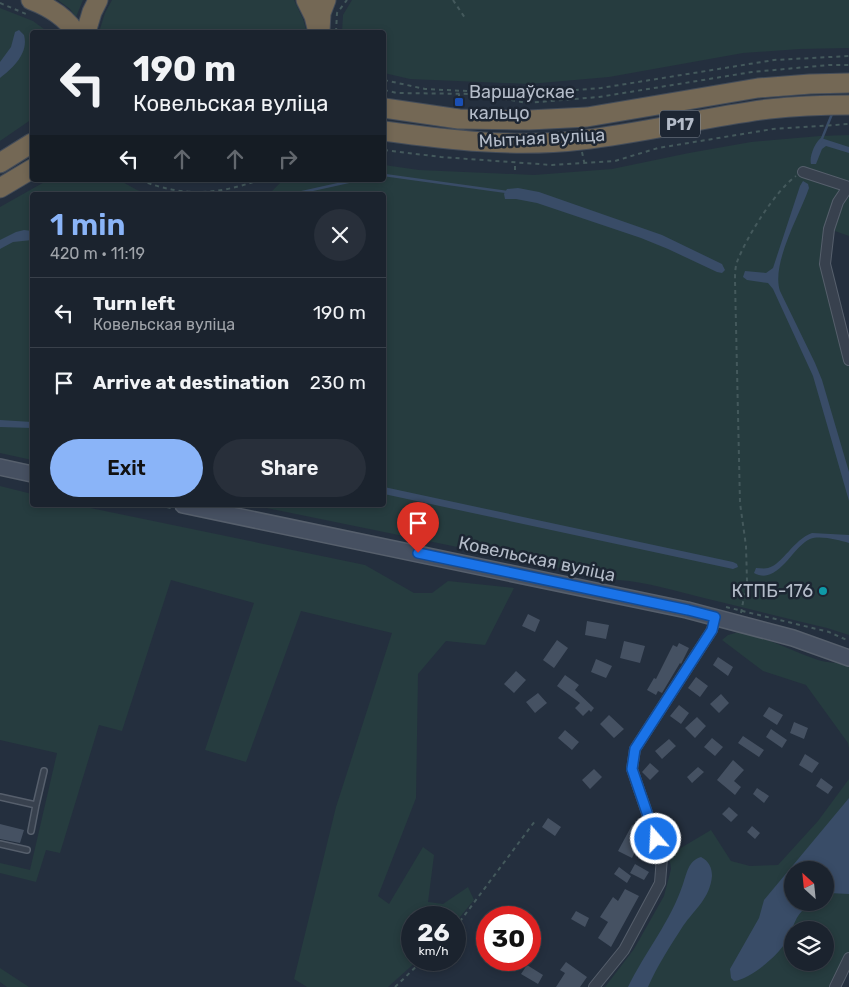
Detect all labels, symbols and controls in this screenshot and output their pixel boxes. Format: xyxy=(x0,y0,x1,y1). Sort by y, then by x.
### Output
text: 190 m xyxy=(133,48,236,90)
icon: left xyxy=(50,50,115,115)
place label: Варшаўскае кальцо xyxy=(469,81,575,124)
text: Ковельская вуліца xyxy=(133,90,328,117)
marker: Варшаўскае кальцо xyxy=(453,96,465,108)
road number: Р17 xyxy=(660,110,700,138)
street label: Мытная вуліца xyxy=(478,124,606,152)
icon: left xyxy=(115,145,143,173)
icon: ahead xyxy=(168,145,196,173)
icon: ahead xyxy=(221,145,249,173)
icon: right xyxy=(274,145,302,173)
text: 1 min xyxy=(50,207,125,243)
button: close xyxy=(314,209,366,261)
text: 420 m · 11:19 xyxy=(50,244,145,263)
text: Turn left xyxy=(93,292,175,315)
icon: left xyxy=(50,299,78,327)
text: 190 m xyxy=(313,301,366,324)
text: Ковельская вуліца xyxy=(93,315,235,334)
icon: arrive xyxy=(50,369,78,397)
text: Arrive at destination xyxy=(93,371,289,394)
text: 230 m xyxy=(310,371,366,394)
button: Exit xyxy=(50,439,203,497)
button: Share xyxy=(213,439,366,497)
pin xyxy=(397,502,439,553)
icon: arrive xyxy=(404,509,432,537)
street label: Ковельская вуліца xyxy=(457,532,617,586)
place label: КТПБ-176 xyxy=(731,580,813,602)
marker: КТПБ-176 xyxy=(817,585,829,597)
position arrow xyxy=(629,812,681,864)
north arrow xyxy=(784,861,834,911)
map controls xyxy=(784,861,834,971)
speed limit sign: 30 xyxy=(476,906,541,971)
text: 26 xyxy=(417,918,450,947)
button: layers xyxy=(784,921,834,971)
text: km/h xyxy=(419,944,448,958)

